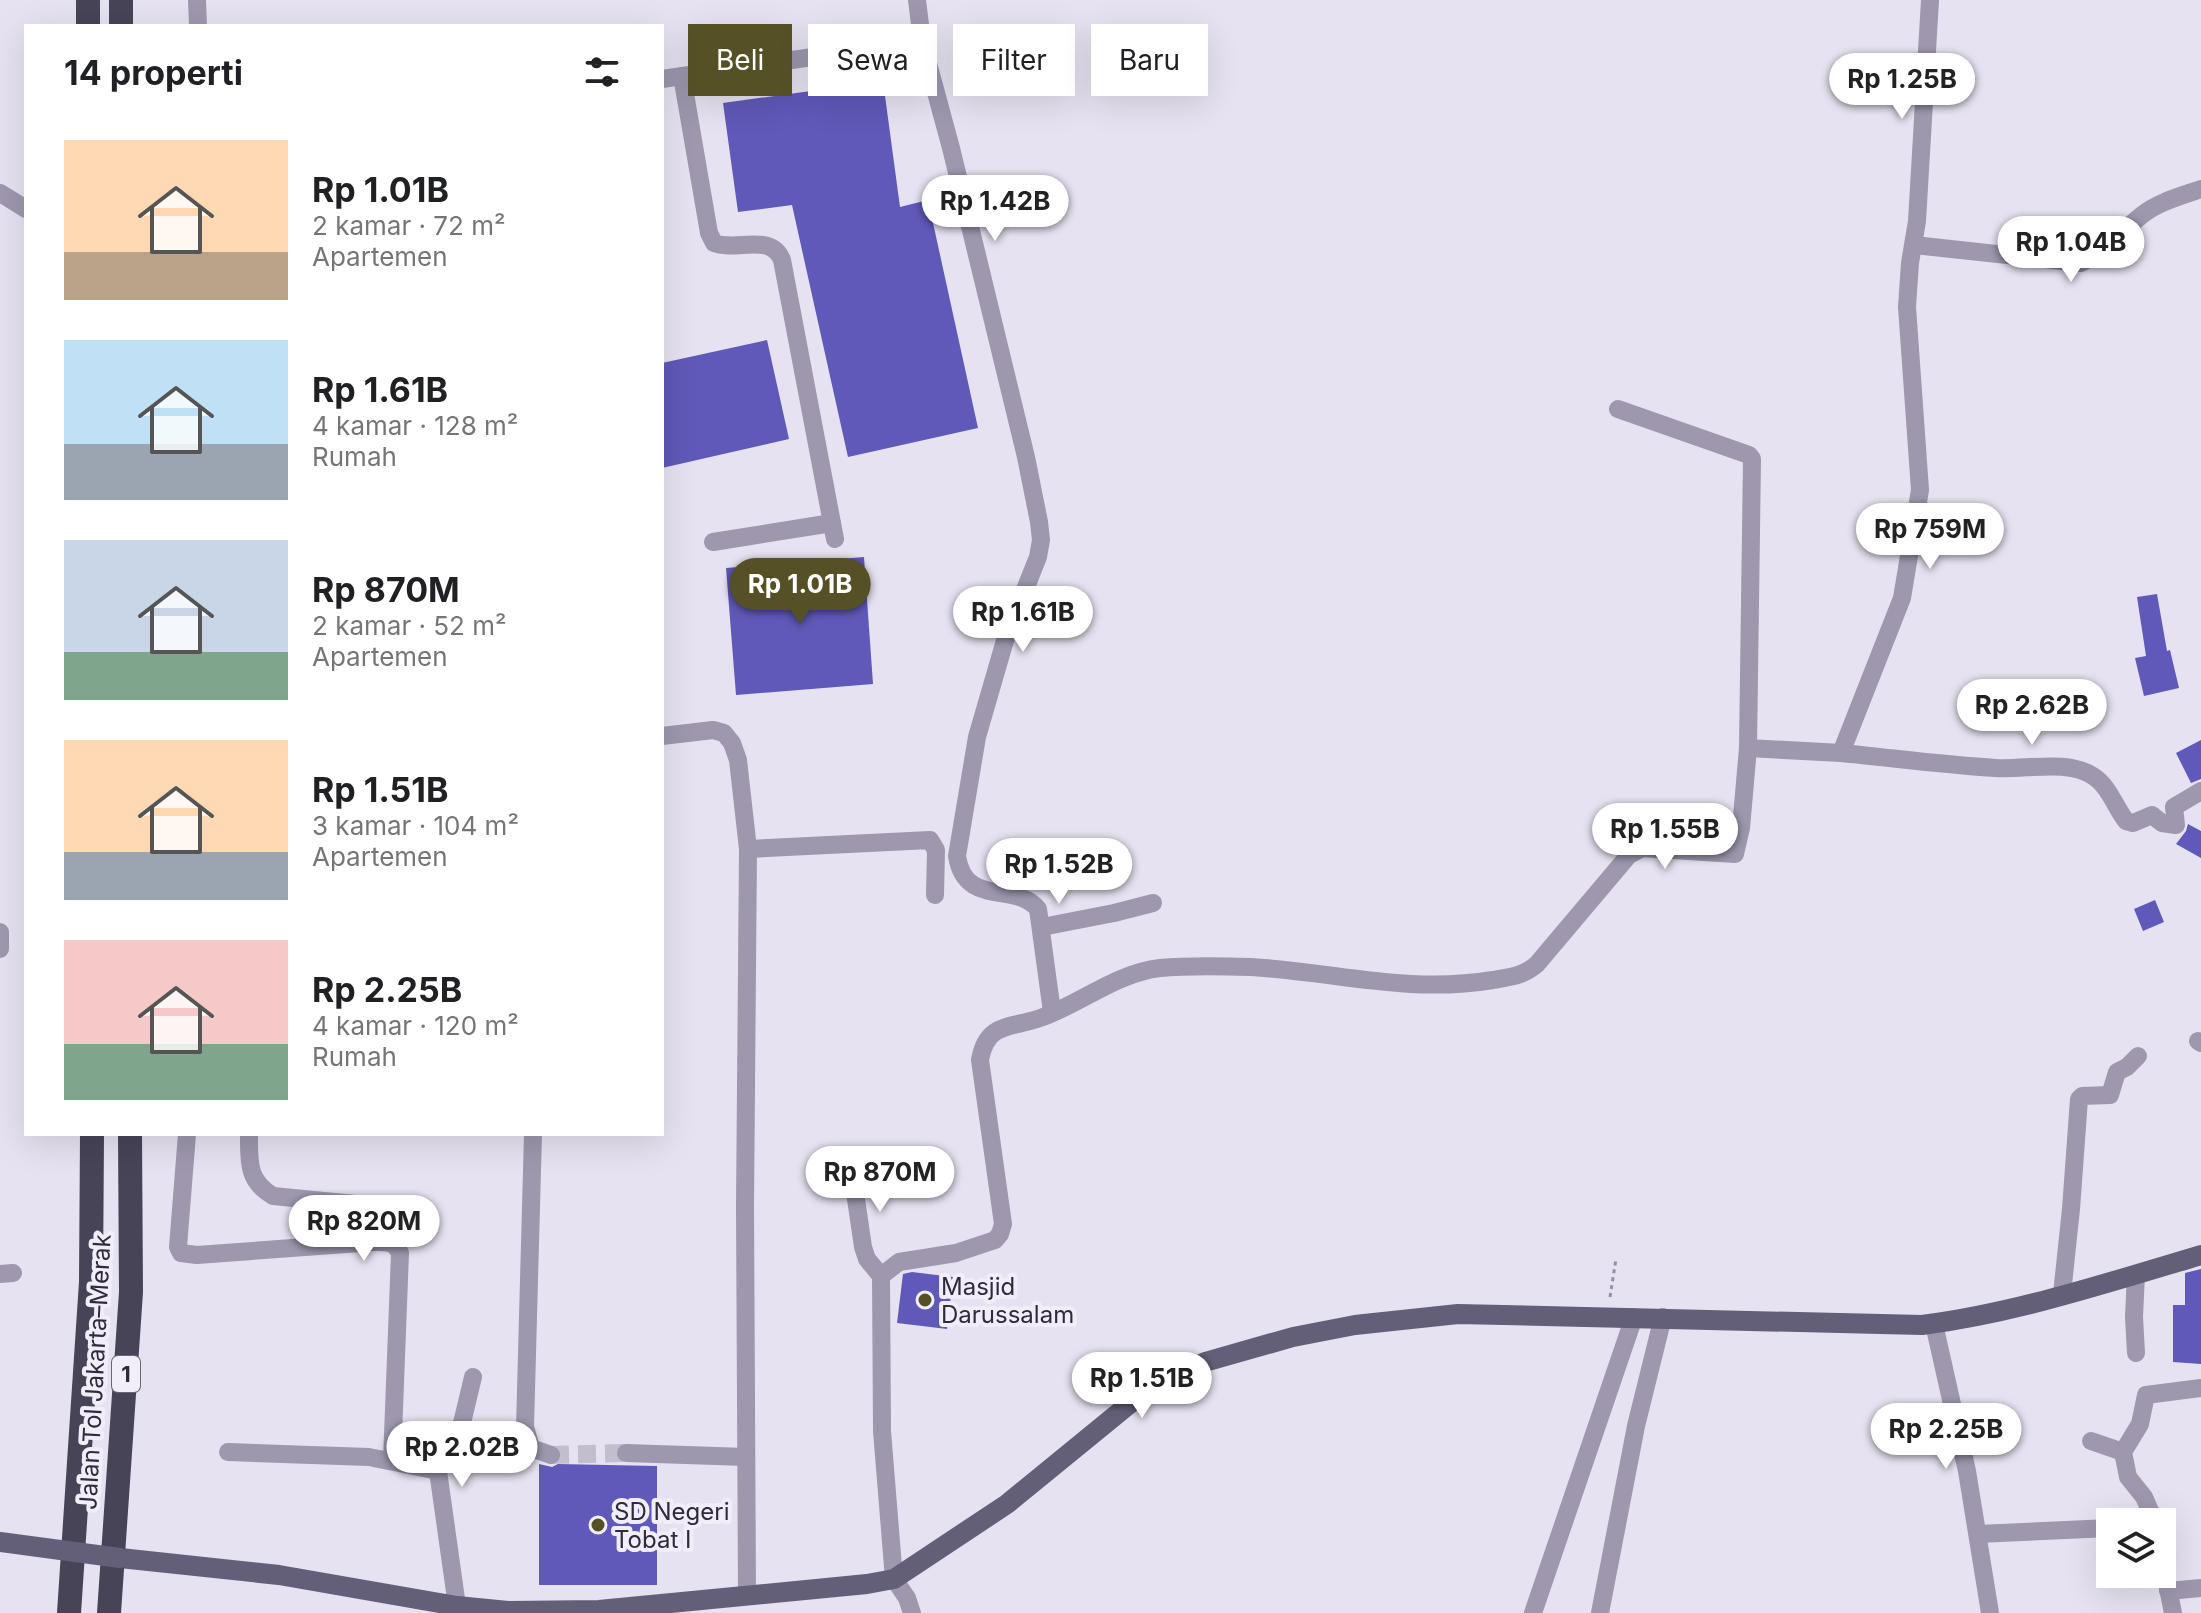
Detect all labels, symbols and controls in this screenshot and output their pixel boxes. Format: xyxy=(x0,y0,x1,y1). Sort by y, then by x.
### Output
chip: Beli xyxy=(688,24,792,96)
chip: Sewa xyxy=(808,24,937,96)
chip: Filter xyxy=(953,24,1075,96)
chip: Baru xyxy=(1091,24,1208,96)
icon: filters xyxy=(580,50,624,94)
text: 14 properti xyxy=(64,52,243,93)
pin: Rp 1.25B xyxy=(1819,53,1985,121)
text: Rp 1.25B xyxy=(1847,63,1957,94)
text: Rp 1.01B xyxy=(312,169,449,210)
icon: home xyxy=(128,172,224,268)
pin: Rp 1.42B xyxy=(912,175,1078,243)
text: Rp 1.42B xyxy=(940,185,1050,216)
text: 2 kamar · 72 m² xyxy=(312,210,505,241)
pin: Rp 1.04B xyxy=(1988,216,2154,284)
text: Rp 1.04B xyxy=(2015,226,2127,257)
text: Apartemen xyxy=(312,241,448,272)
text: Rp 1.61B xyxy=(312,369,448,410)
icon: home xyxy=(128,372,224,468)
text: 4 kamar · 128 m² xyxy=(312,410,518,441)
text: Rumah xyxy=(312,441,397,472)
pin: Rp 759M xyxy=(1856,503,2004,571)
text: Rp 759M xyxy=(1874,513,1986,544)
pin: Rp 1.01B xyxy=(717,558,883,626)
text: Rp 1.01B xyxy=(748,568,852,599)
text: Rp 870M xyxy=(312,569,460,610)
icon: home xyxy=(128,572,224,668)
pin: Rp 1.61B xyxy=(940,586,1106,654)
text: Rp 1.61B xyxy=(971,596,1075,627)
text: 2 kamar · 52 m² xyxy=(312,610,507,641)
text: Apartemen xyxy=(312,641,448,672)
pin: Rp 2.62B xyxy=(1949,679,2115,747)
text: Rp 2.62B xyxy=(1975,689,2089,720)
text: Rp 1.51B xyxy=(312,769,449,810)
icon: home xyxy=(128,772,224,868)
pin: Rp 1.55B xyxy=(1582,803,1748,871)
text: 3 kamar · 104 m² xyxy=(312,810,519,841)
text: Rp 1.55B xyxy=(1610,813,1720,844)
pin: Rp 1.52B xyxy=(976,838,1142,906)
text: Apartemen xyxy=(312,841,448,872)
text: Rp 1.52B xyxy=(1004,848,1114,879)
text: Rp 2.25B xyxy=(312,969,462,1010)
icon: home xyxy=(128,972,224,1068)
text: 4 kamar · 120 m² xyxy=(312,1010,519,1041)
text: Rumah xyxy=(312,1041,397,1072)
pin: Rp 870M xyxy=(806,1146,954,1214)
text: Rp 870M xyxy=(823,1156,937,1187)
pin: Rp 820M xyxy=(290,1195,438,1263)
text: Rp 820M xyxy=(307,1205,421,1236)
street label: Jalan Tol Jakarta–Merak xyxy=(73,1233,117,1511)
place label: Masjid Darussalam xyxy=(941,1272,1074,1329)
marker: Masjid Darussalam xyxy=(916,1291,934,1309)
pin: Rp 1.51B xyxy=(1059,1352,1225,1420)
road number: 1 xyxy=(112,1356,140,1392)
text: Rp 1.51B xyxy=(1090,1362,1194,1393)
pin: Rp 2.25B xyxy=(1863,1403,2029,1471)
text: Rp 2.25B xyxy=(1889,1413,2003,1444)
pin: Rp 2.02B xyxy=(379,1421,545,1489)
text: Rp 2.02B xyxy=(404,1431,520,1462)
place label: SD Negeri Tobat I xyxy=(614,1497,729,1554)
map controls xyxy=(2096,1508,2176,1588)
button: layers xyxy=(2096,1508,2176,1588)
marker: SD Negeri Tobat I xyxy=(589,1516,607,1534)

